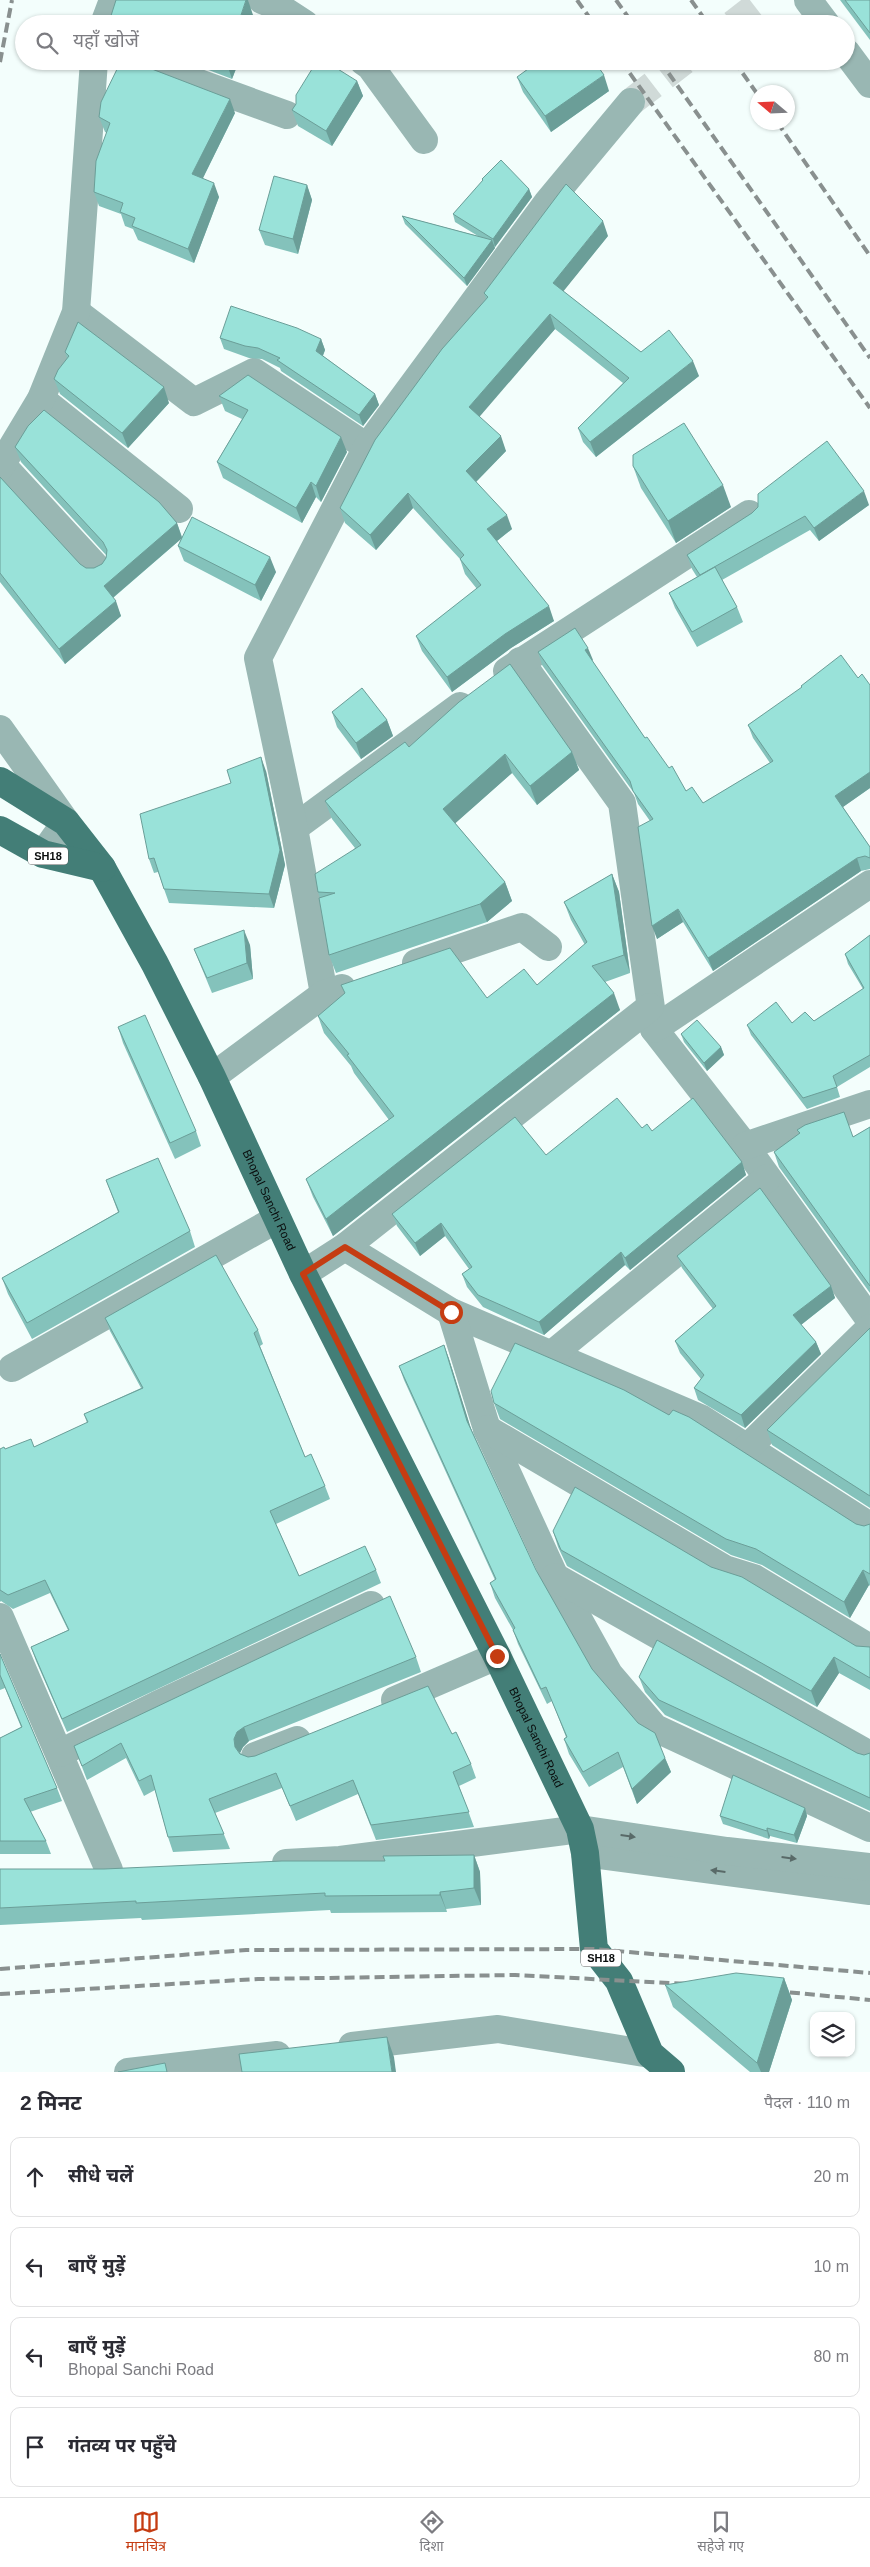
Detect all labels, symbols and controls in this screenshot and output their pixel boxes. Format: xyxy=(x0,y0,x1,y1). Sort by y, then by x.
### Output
search box xyxy=(15,15,855,70)
icon: search xyxy=(33,29,61,57)
text: यहाँ खोजें xyxy=(73,30,139,51)
north arrow xyxy=(750,85,795,130)
road number: SH18 xyxy=(28,848,68,864)
street label: Bhopal Sanchi Road xyxy=(240,1147,298,1253)
route start xyxy=(440,1301,463,1324)
route end xyxy=(486,1645,509,1668)
street label: Bhopal Sanchi Road xyxy=(506,1685,566,1790)
one-way arrow xyxy=(621,1833,637,1841)
one-way arrow xyxy=(782,1854,798,1862)
one-way arrow xyxy=(709,1866,725,1874)
road number: SH18 xyxy=(581,1950,621,1966)
map controls xyxy=(810,2012,855,2057)
button: layers xyxy=(810,2012,855,2057)
text: 2 मिनट xyxy=(20,2091,82,2114)
text: पैदल · 110 m xyxy=(764,2094,850,2111)
icon: ahead xyxy=(21,2163,49,2191)
text: सीधे चलें xyxy=(68,2165,133,2186)
text: 20 m xyxy=(813,2168,849,2185)
icon: left xyxy=(21,2253,49,2281)
text: बाएँ मुड़ें xyxy=(68,2255,125,2276)
text: 10 m xyxy=(813,2258,849,2275)
text: बाएँ मुड़ें xyxy=(68,2336,125,2357)
icon: left xyxy=(21,2343,49,2371)
text: 80 m xyxy=(813,2348,849,2365)
text: Bhopal Sanchi Road xyxy=(68,2361,214,2378)
icon: arrive xyxy=(21,2433,49,2461)
text: गंतव्य पर पहुँचे xyxy=(68,2435,176,2456)
tab: मानचित्र xyxy=(126,2508,166,2557)
tab: दिशा xyxy=(418,2508,446,2557)
tab: सहेजे गए xyxy=(697,2508,744,2557)

